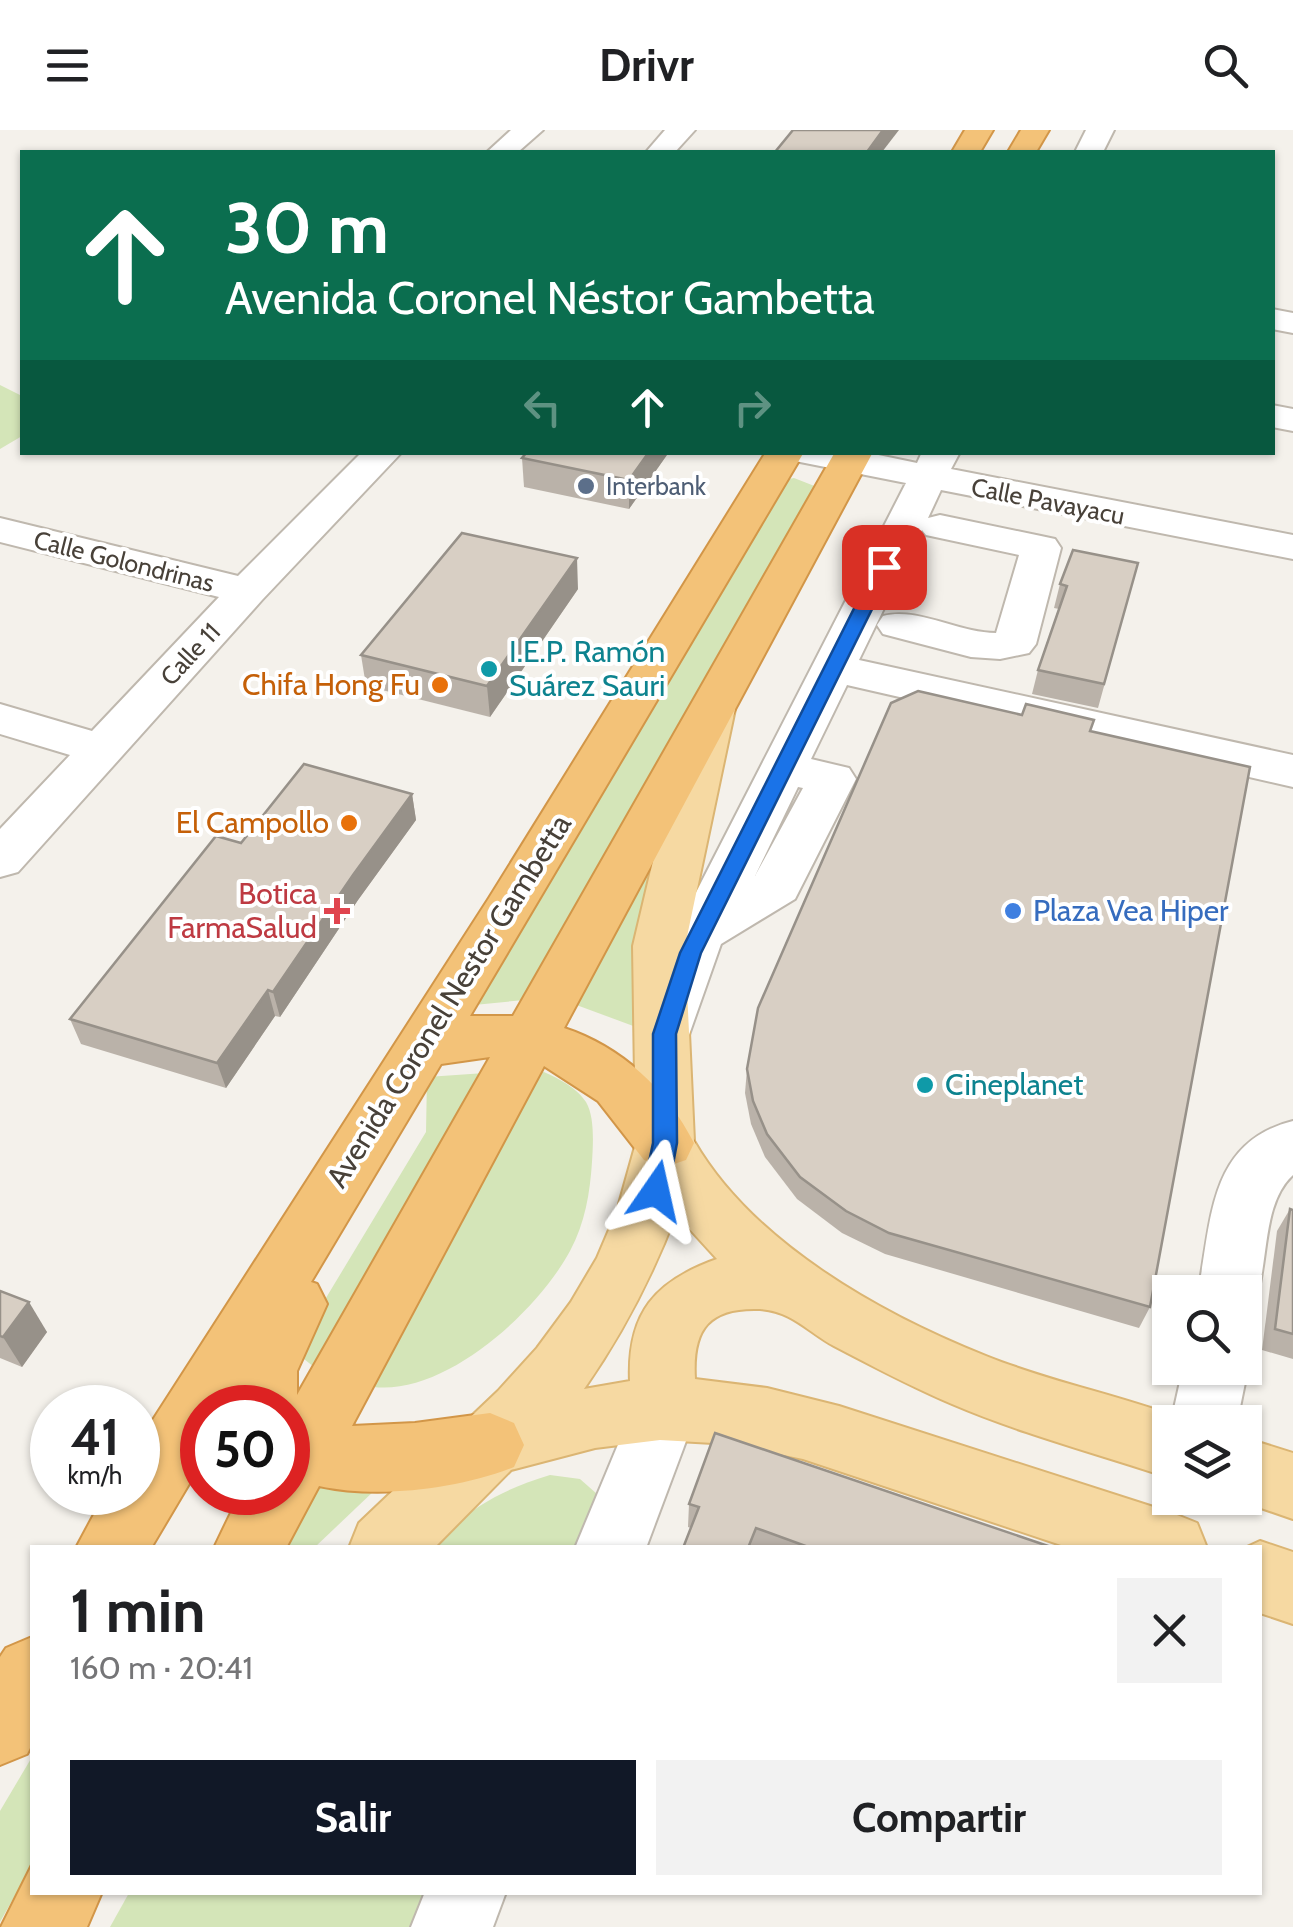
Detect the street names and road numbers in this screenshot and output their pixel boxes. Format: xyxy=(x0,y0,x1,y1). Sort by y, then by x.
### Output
street label: Calle Pavayacu xyxy=(969,471,1127,531)
street label: Calle Golondrinas xyxy=(31,524,217,598)
street label: Calle 11 xyxy=(154,617,226,691)
street label: Avenida Coronel Nestor Gambetta xyxy=(318,807,579,1194)

